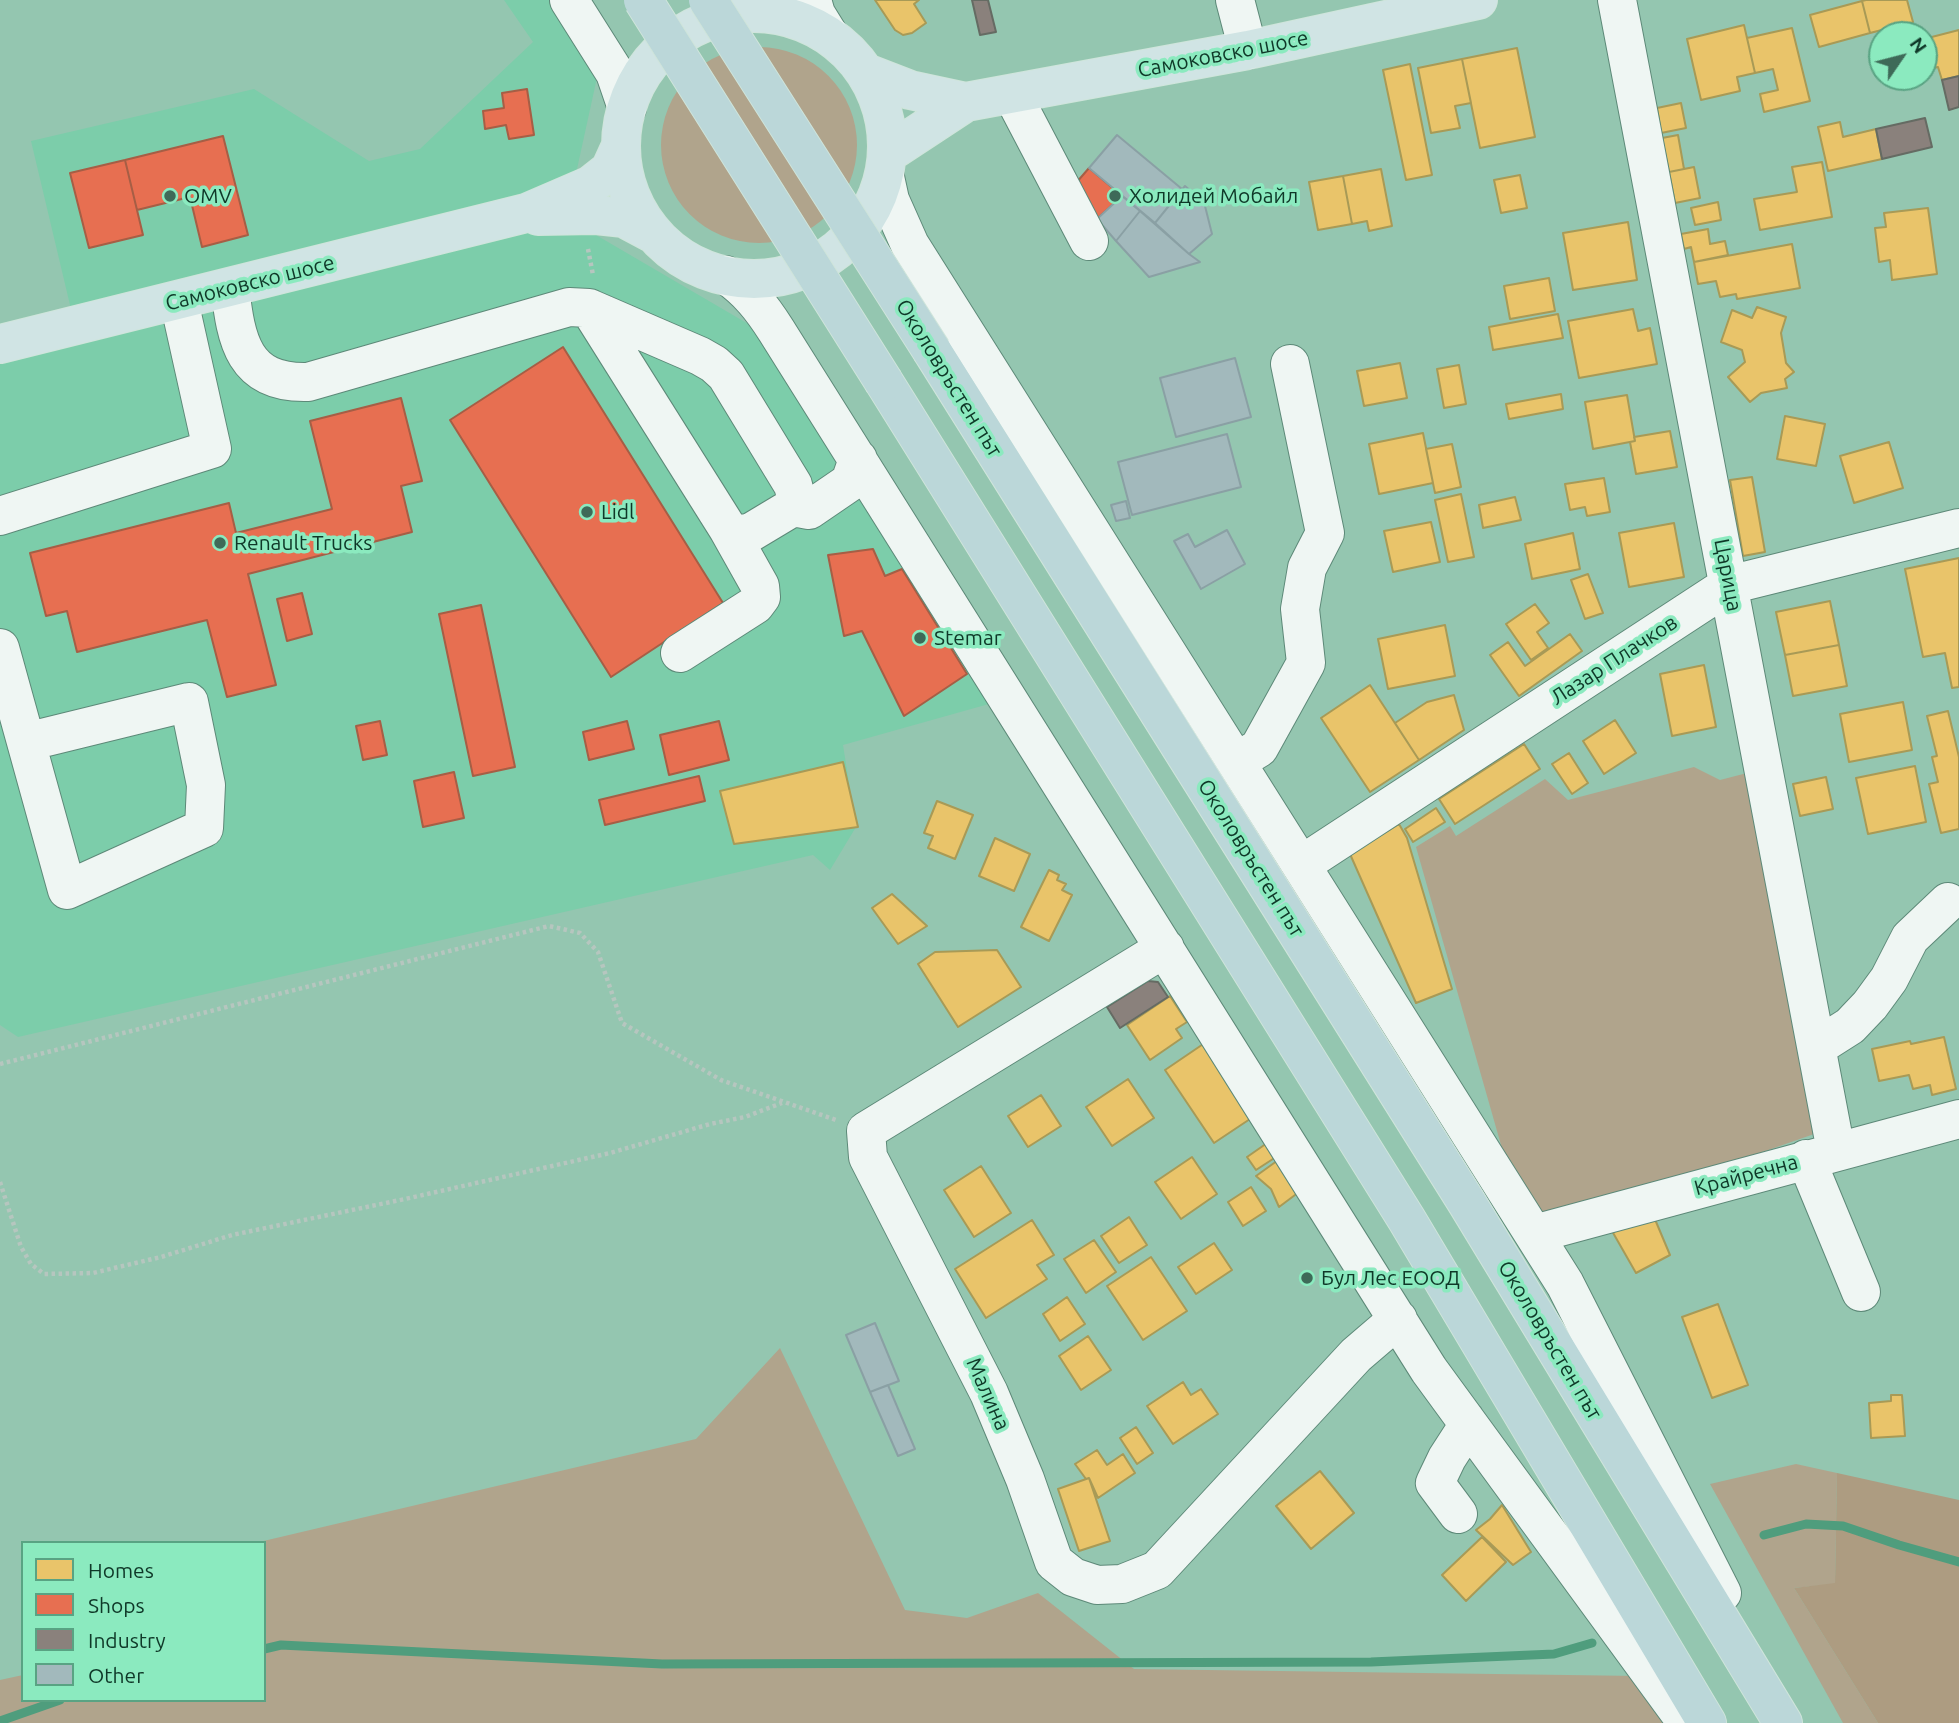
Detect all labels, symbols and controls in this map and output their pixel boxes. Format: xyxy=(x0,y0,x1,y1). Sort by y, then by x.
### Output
north arrow xyxy=(1868,21,1938,91)
street label: Самоковско шосе xyxy=(1135,25,1311,83)
text: N xyxy=(1905,33,1932,57)
place label: OMV xyxy=(184,183,232,209)
place label: Холидей Мобайл xyxy=(1129,183,1298,209)
marker: OMV xyxy=(162,188,178,204)
marker: Холидей Мобайл xyxy=(1107,188,1123,204)
street label: Самоковско шосе xyxy=(163,250,337,316)
street label: Околовръстен път xyxy=(890,295,1008,461)
place label: Lidl xyxy=(601,499,635,525)
marker: Lidl xyxy=(579,504,595,520)
place label: Renault Trucks xyxy=(234,530,372,556)
marker: Renault Trucks xyxy=(212,535,228,551)
street label: Царица xyxy=(1709,537,1747,613)
street label: Лазар Плачков xyxy=(1546,610,1682,710)
place label: Stemar xyxy=(934,625,1002,651)
marker: Stemar xyxy=(912,630,928,646)
street label: Околовръстен път xyxy=(1192,775,1310,941)
street label: Крайречна xyxy=(1691,1149,1801,1201)
street label: Околовръстен път xyxy=(1493,1256,1607,1424)
place label: Бул Лес ЕООД xyxy=(1321,1265,1460,1291)
marker: Бул Лес ЕООД xyxy=(1299,1270,1315,1286)
street label: Малина xyxy=(961,1354,1015,1434)
legend xyxy=(21,1541,266,1702)
text: Homes xyxy=(88,1558,154,1582)
text: Shops xyxy=(88,1593,145,1617)
text: Industry xyxy=(88,1628,166,1652)
text: Other xyxy=(88,1663,144,1687)

